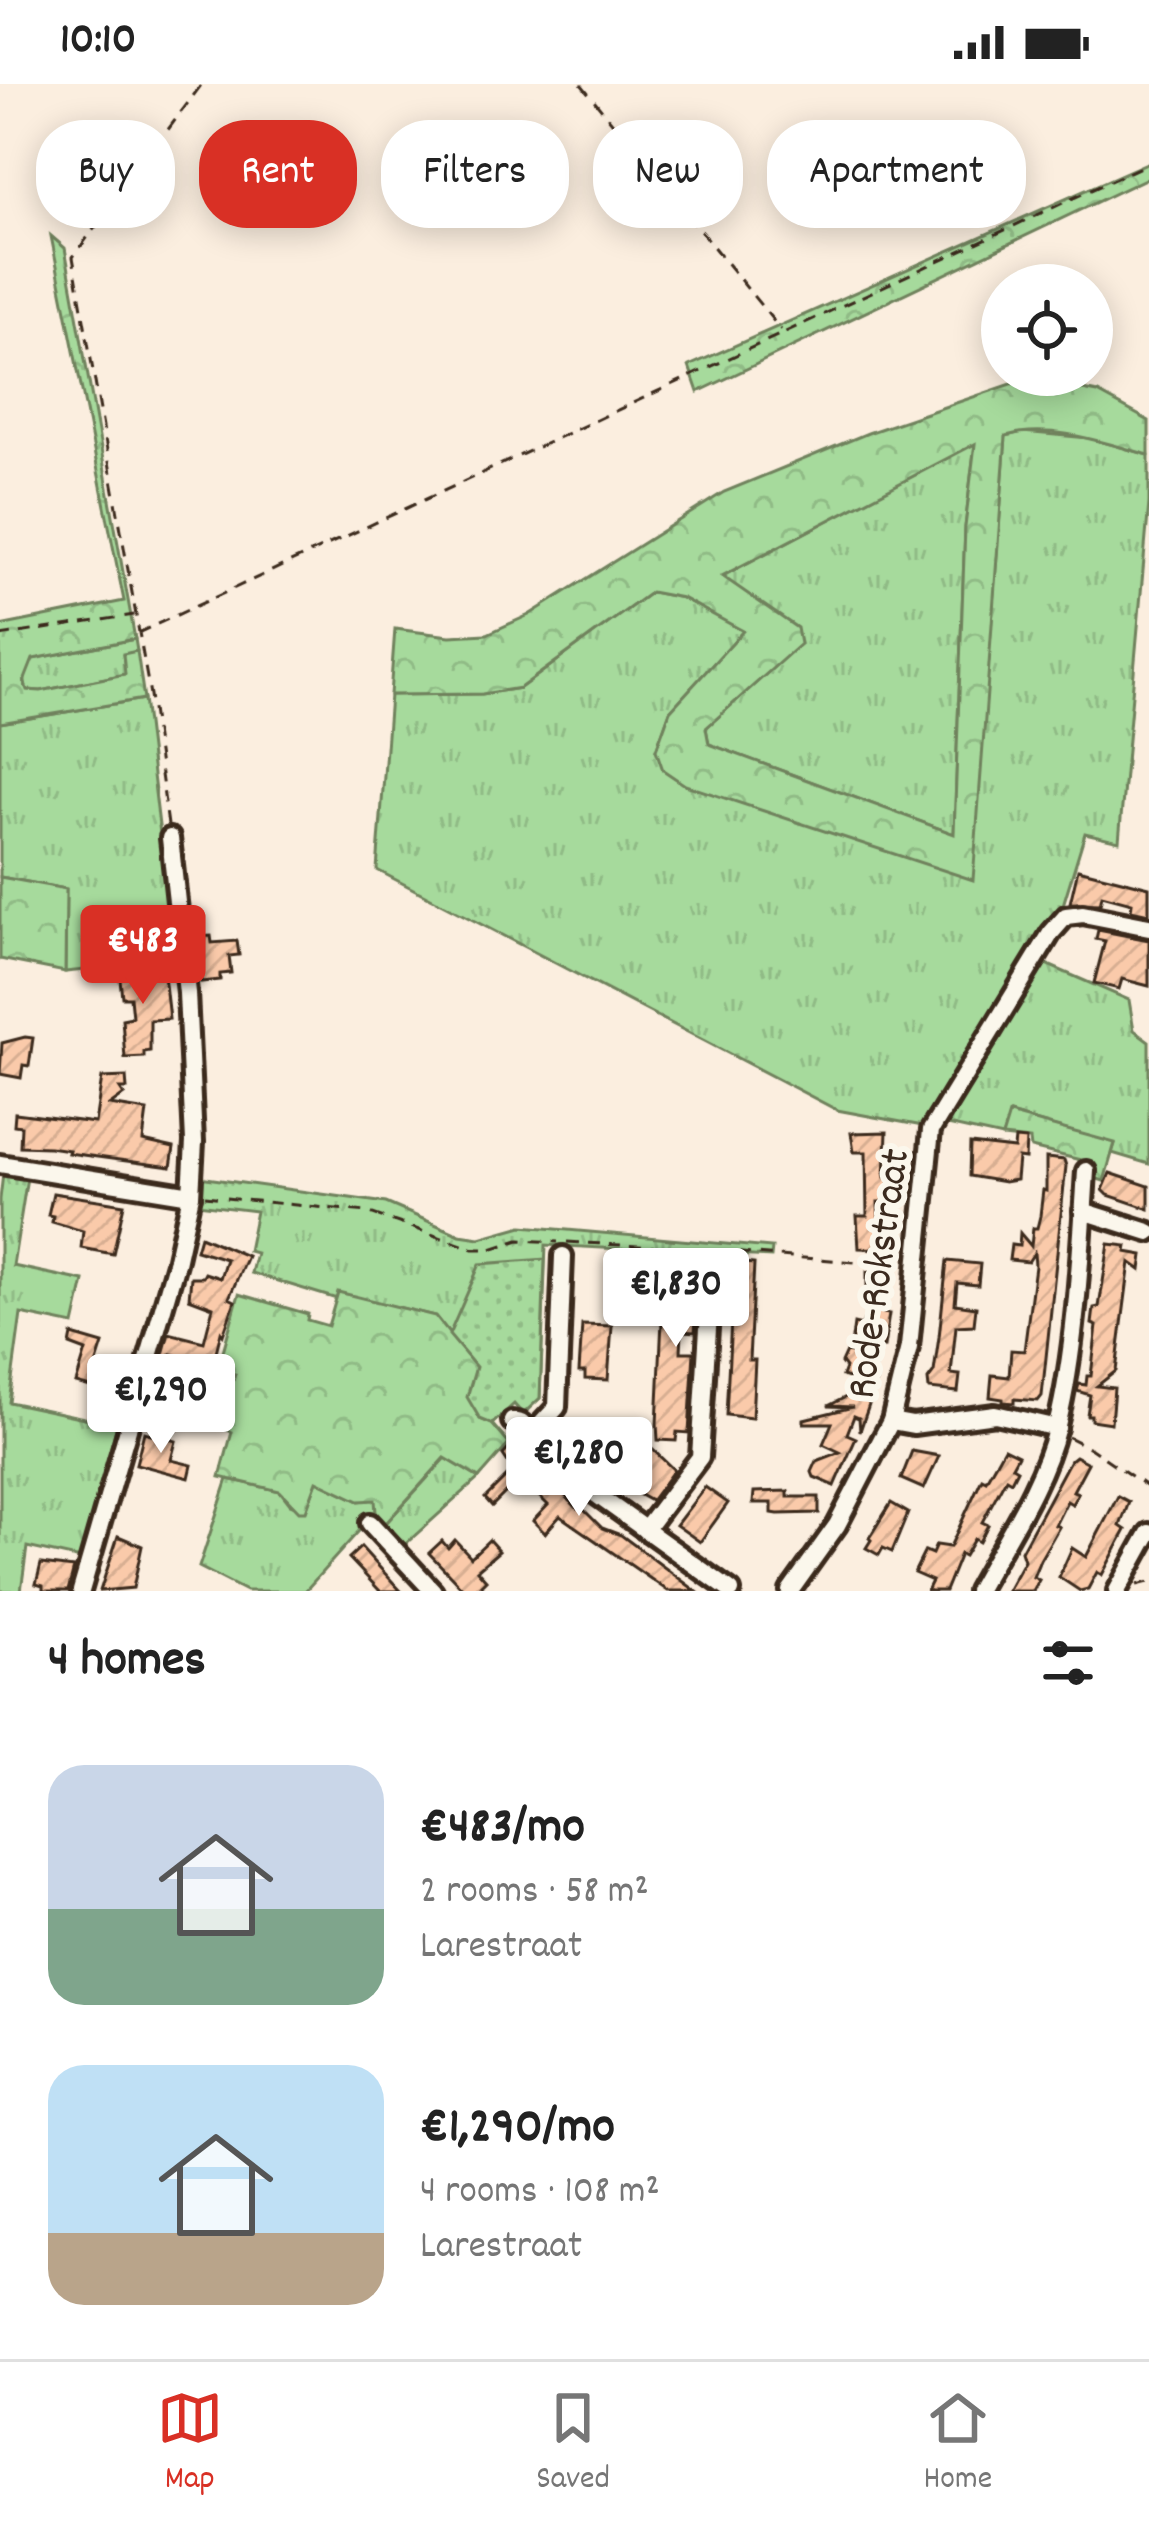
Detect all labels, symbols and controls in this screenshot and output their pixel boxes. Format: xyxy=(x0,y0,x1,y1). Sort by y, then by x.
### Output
text: 10:10 xyxy=(60,10,136,74)
chip: Buy xyxy=(36,120,175,228)
chip: Rent xyxy=(199,120,357,228)
chip: Filters xyxy=(381,120,569,228)
chip: New xyxy=(593,120,743,228)
chip: Apartment xyxy=(767,120,1026,228)
map controls xyxy=(981,264,1113,396)
button: locate xyxy=(981,264,1113,396)
pin: €483 xyxy=(72,905,214,1007)
text: €483 xyxy=(108,916,178,971)
street label: Rode-Rokstraat xyxy=(835,1145,929,1403)
pin: €1,830 xyxy=(578,1248,774,1350)
text: €1,830 xyxy=(630,1259,722,1314)
pin: €1,290 xyxy=(63,1354,259,1456)
text: €1,290 xyxy=(114,1365,208,1420)
pin: €1,280 xyxy=(481,1417,677,1519)
text: €1,280 xyxy=(533,1428,625,1483)
text: 4 homes xyxy=(48,1627,206,1699)
icon: filters xyxy=(1035,1630,1101,1696)
text: €483/mo xyxy=(420,1794,585,1866)
icon: home xyxy=(144,1813,288,1957)
text: 2 rooms · 58 m² xyxy=(420,1866,649,1921)
text: Larestraat xyxy=(420,1921,582,1976)
text: €1,290/mo xyxy=(420,2094,615,2166)
icon: home xyxy=(144,2113,288,2257)
text: 4 rooms · 108 m² xyxy=(420,2166,660,2221)
text: Larestraat xyxy=(420,2221,582,2276)
tab: Map xyxy=(157,2385,223,2504)
tab: Saved xyxy=(536,2385,610,2504)
tab: Home xyxy=(923,2385,992,2504)

